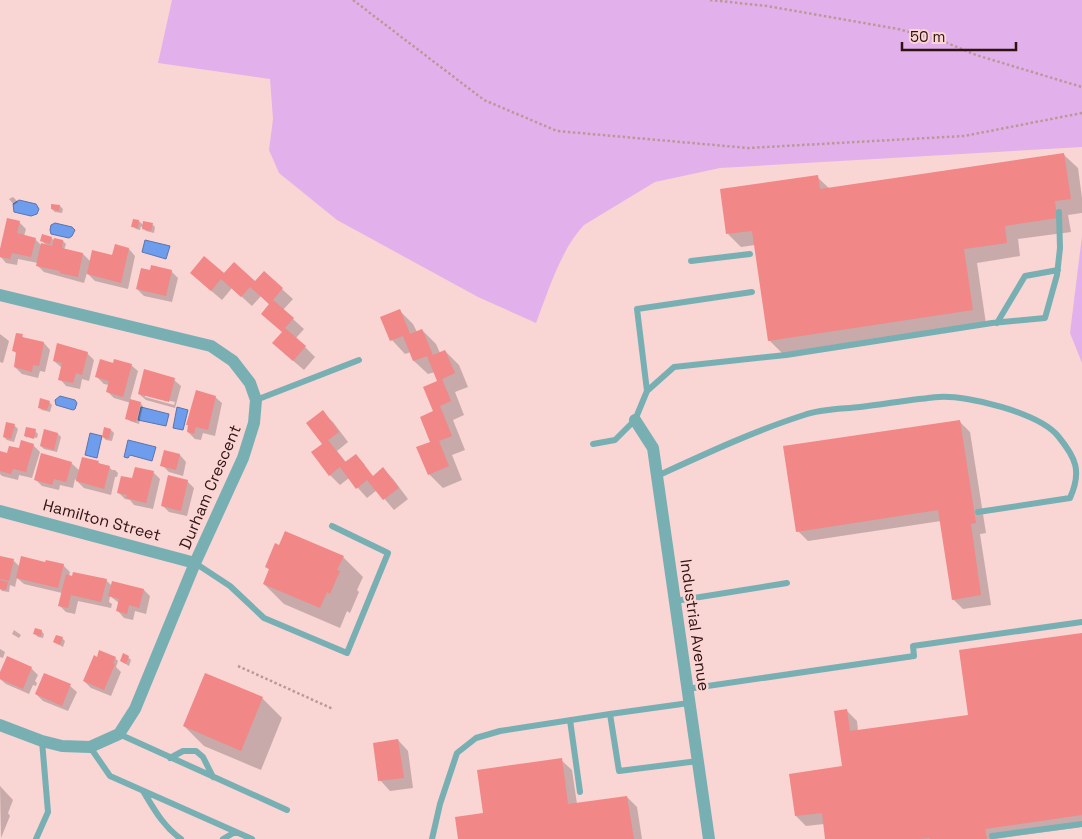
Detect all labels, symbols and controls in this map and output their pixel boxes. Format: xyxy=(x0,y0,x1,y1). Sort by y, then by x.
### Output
scale bar xyxy=(902,20,1016,52)
text: 50 m xyxy=(910,27,945,46)
street label: Durham Crescent xyxy=(174,422,246,552)
street label: Hamilton Street xyxy=(41,494,163,546)
street label: Industrial Avenue xyxy=(675,558,715,692)

